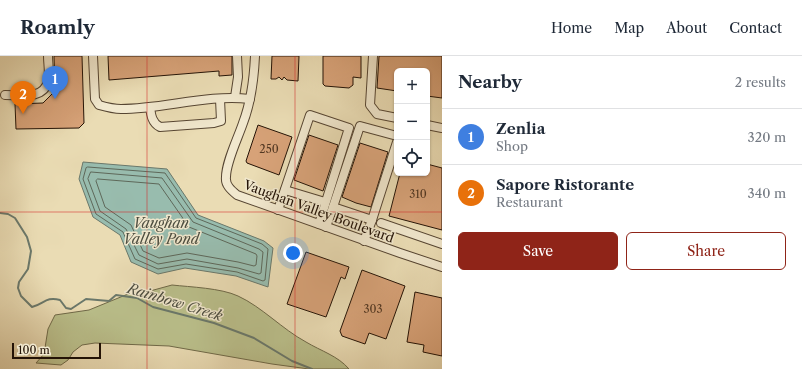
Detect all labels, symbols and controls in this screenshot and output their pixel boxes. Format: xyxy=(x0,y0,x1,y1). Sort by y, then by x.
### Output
text: Roamly xyxy=(20,16,95,39)
text: Home xyxy=(551,19,592,37)
text: Map xyxy=(614,19,644,37)
text: About xyxy=(666,19,707,37)
text: Contact xyxy=(729,19,782,37)
pin: 1 xyxy=(42,66,68,99)
map controls xyxy=(394,68,430,176)
button: + xyxy=(394,68,430,104)
text: Nearby xyxy=(458,72,522,92)
text: 2 results xyxy=(735,74,786,90)
pin: 2 xyxy=(10,81,36,114)
button: − xyxy=(394,104,430,140)
text: Zenlia xyxy=(496,119,545,138)
text: 1 xyxy=(468,129,474,145)
text: 320 m xyxy=(748,129,786,145)
text: Shop xyxy=(496,138,528,154)
button: locate xyxy=(394,140,430,176)
house number: 250 xyxy=(259,142,279,156)
text: Sapore Ristorante xyxy=(496,175,634,194)
street label: Vaughan Valley Boulevard xyxy=(241,176,396,246)
text: 2 xyxy=(467,185,475,201)
text: 340 m xyxy=(748,185,786,201)
house number: 310 xyxy=(409,187,427,201)
text: Restaurant xyxy=(496,194,563,210)
water label: Vaughan Valley Pond xyxy=(123,214,201,248)
button: Save xyxy=(458,232,618,270)
button: Share xyxy=(626,232,786,270)
your location xyxy=(283,243,303,263)
water label: Rainbow Creek xyxy=(124,279,225,325)
house number: 303 xyxy=(363,302,383,316)
scale bar xyxy=(12,341,101,360)
text: 100 m xyxy=(18,343,50,357)

